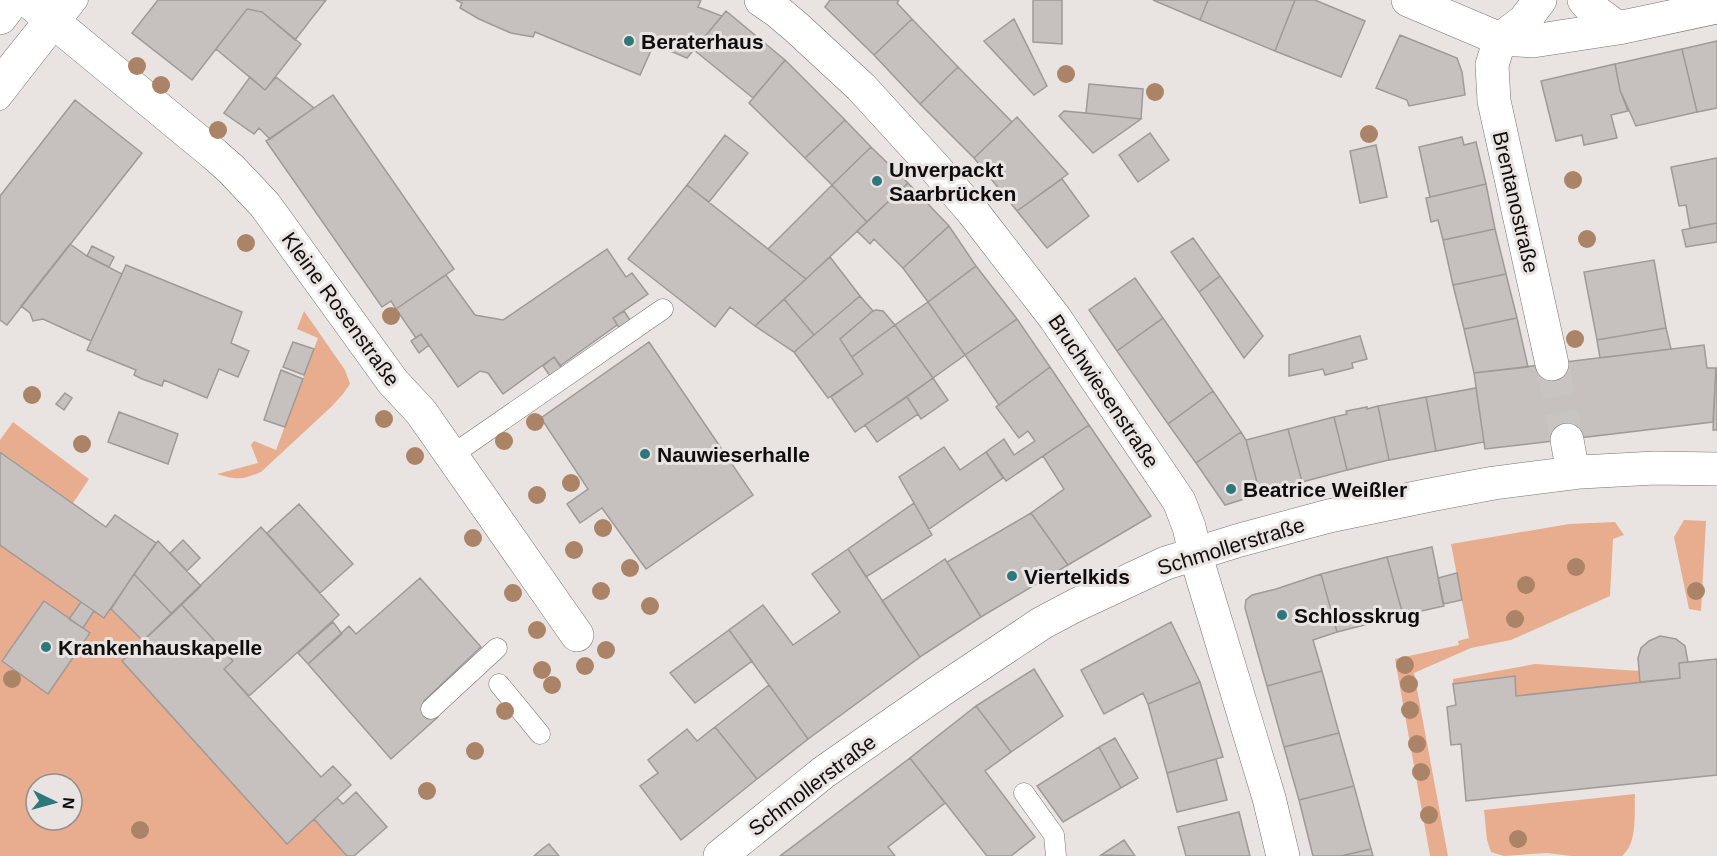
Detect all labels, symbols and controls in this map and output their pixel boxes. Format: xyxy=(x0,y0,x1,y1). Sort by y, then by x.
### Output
place label: Beraterhaus xyxy=(641,30,764,53)
marker: Beraterhaus xyxy=(622,34,636,48)
street label: Brentanostraße xyxy=(1489,129,1543,275)
place label: Unverpackt Saarbrücken xyxy=(889,158,1016,205)
marker: Unverpackt Saarbrücken xyxy=(870,174,884,188)
street label: Kleine Rosenstraße xyxy=(277,228,405,390)
street label: Bruchwiesenstraße xyxy=(1044,310,1164,472)
place label: Nauwieserhalle xyxy=(657,443,810,466)
marker: Nauwieserhalle xyxy=(638,447,652,461)
place label: Beatrice Weißler xyxy=(1243,478,1407,501)
marker: Beatrice Weißler xyxy=(1224,482,1238,496)
street label: Schmollerstraße xyxy=(1155,513,1307,579)
place label: Viertelkids xyxy=(1024,565,1130,588)
marker: Viertelkids xyxy=(1005,569,1019,583)
place label: Schlosskrug xyxy=(1294,604,1420,627)
marker: Schlosskrug xyxy=(1275,608,1289,622)
place label: Krankenhauskapelle xyxy=(58,636,262,659)
marker: Krankenhauskapelle xyxy=(39,640,53,654)
street label: Schmollerstraße xyxy=(744,730,880,840)
north arrow xyxy=(24,772,84,832)
text: N xyxy=(59,797,77,810)

